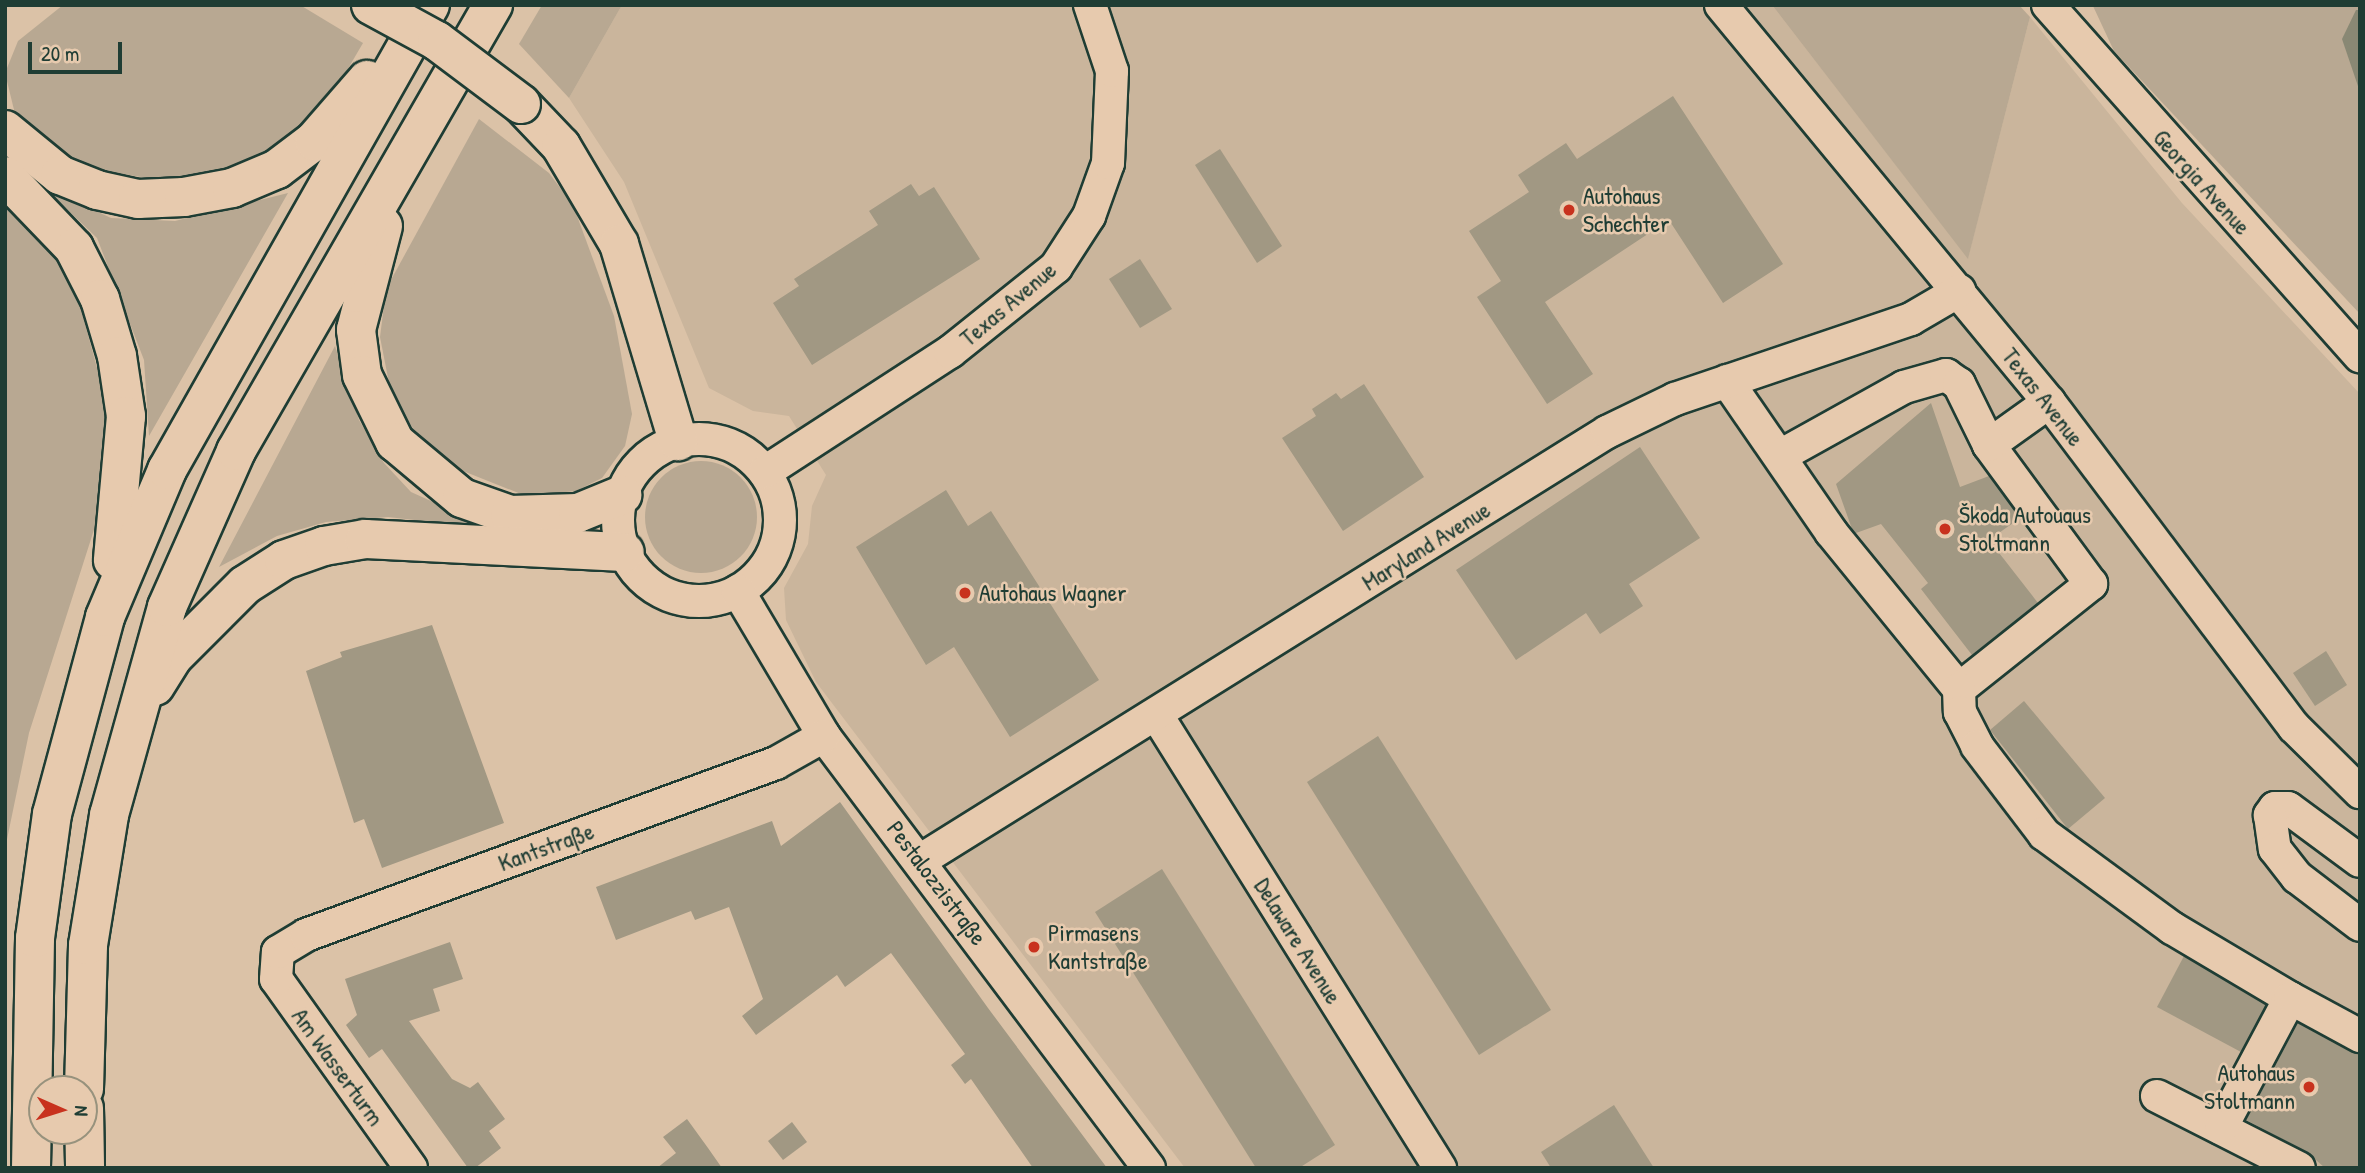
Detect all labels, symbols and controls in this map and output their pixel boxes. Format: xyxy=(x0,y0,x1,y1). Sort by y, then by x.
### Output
scale bar xyxy=(32,28,126,72)
text: 20 m xyxy=(41,39,79,68)
street label: Georgia Avenue xyxy=(2147,123,2257,241)
place label: Autohaus Schechter xyxy=(1583,182,1669,238)
marker: Autohaus Schechter xyxy=(1561,202,1577,218)
street label: Texas Avenue xyxy=(954,256,1062,352)
street label: Texas Avenue xyxy=(1996,342,2090,452)
street label: Maryland Avenue xyxy=(1357,495,1495,597)
place label: Škoda Autouaus Stoltmann xyxy=(1959,501,2091,557)
marker: Škoda Autouaus Stoltmann xyxy=(1937,521,1953,537)
place label: Autohaus Wagner xyxy=(979,579,1127,607)
marker: Autohaus Wagner xyxy=(957,585,973,601)
street label: Pestalozzistraße xyxy=(881,815,993,951)
street label: Kantstraße xyxy=(494,816,598,878)
street label: Delaware Avenue xyxy=(1248,873,1348,1009)
place label: Pirmasens Kantstraße xyxy=(1048,919,1147,975)
marker: Pirmasens Kantstraße xyxy=(1026,939,1042,955)
street label: Am Wasserturm xyxy=(286,1003,390,1131)
place label: Autohaus Stoltmann xyxy=(2204,1059,2295,1115)
north arrow xyxy=(28,1075,98,1145)
marker: Autohaus Stoltmann xyxy=(2301,1079,2317,1095)
text: N xyxy=(69,1105,95,1117)

